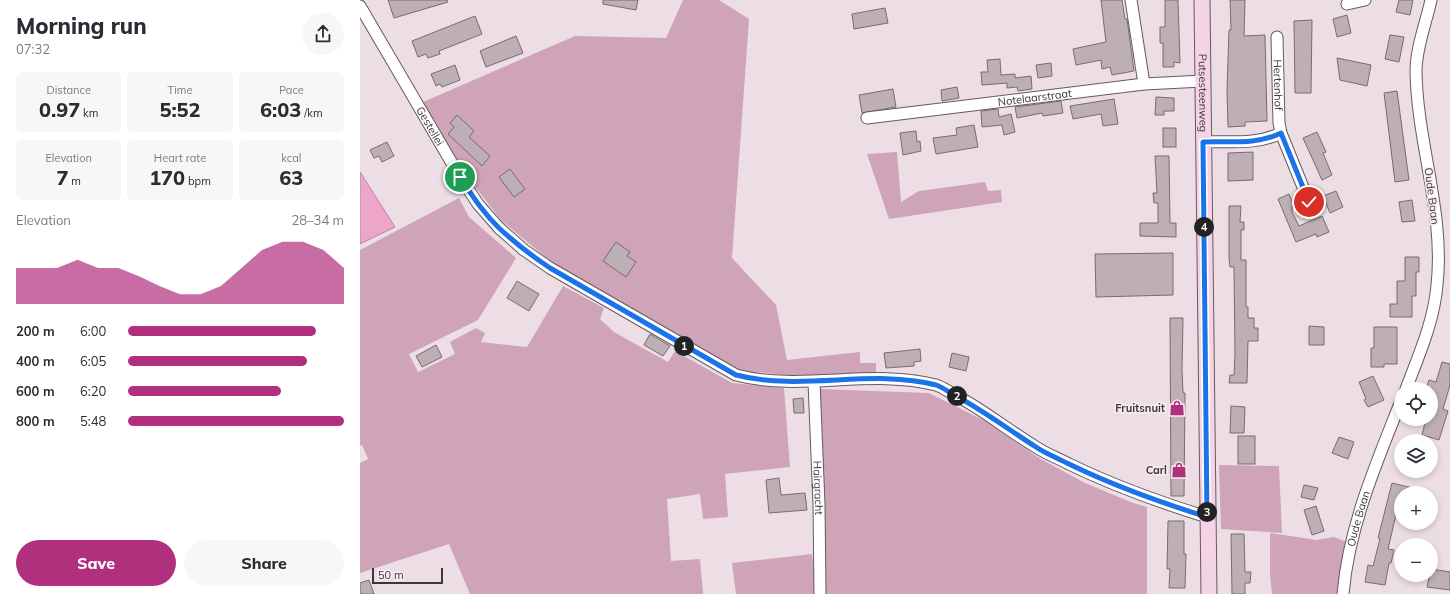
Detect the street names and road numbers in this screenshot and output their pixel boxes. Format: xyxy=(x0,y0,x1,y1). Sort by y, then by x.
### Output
street label: Putsesteenweg xyxy=(1196,54,1211,132)
street label: Hertenhof xyxy=(1271,59,1286,111)
street label: Notelaarstraat xyxy=(997,86,1073,109)
street label: Gestellei xyxy=(413,104,447,148)
street label: Oude Baan xyxy=(1422,167,1442,225)
street label: Hairgracht xyxy=(810,460,826,515)
street label: Oude Baan xyxy=(1344,489,1373,548)

